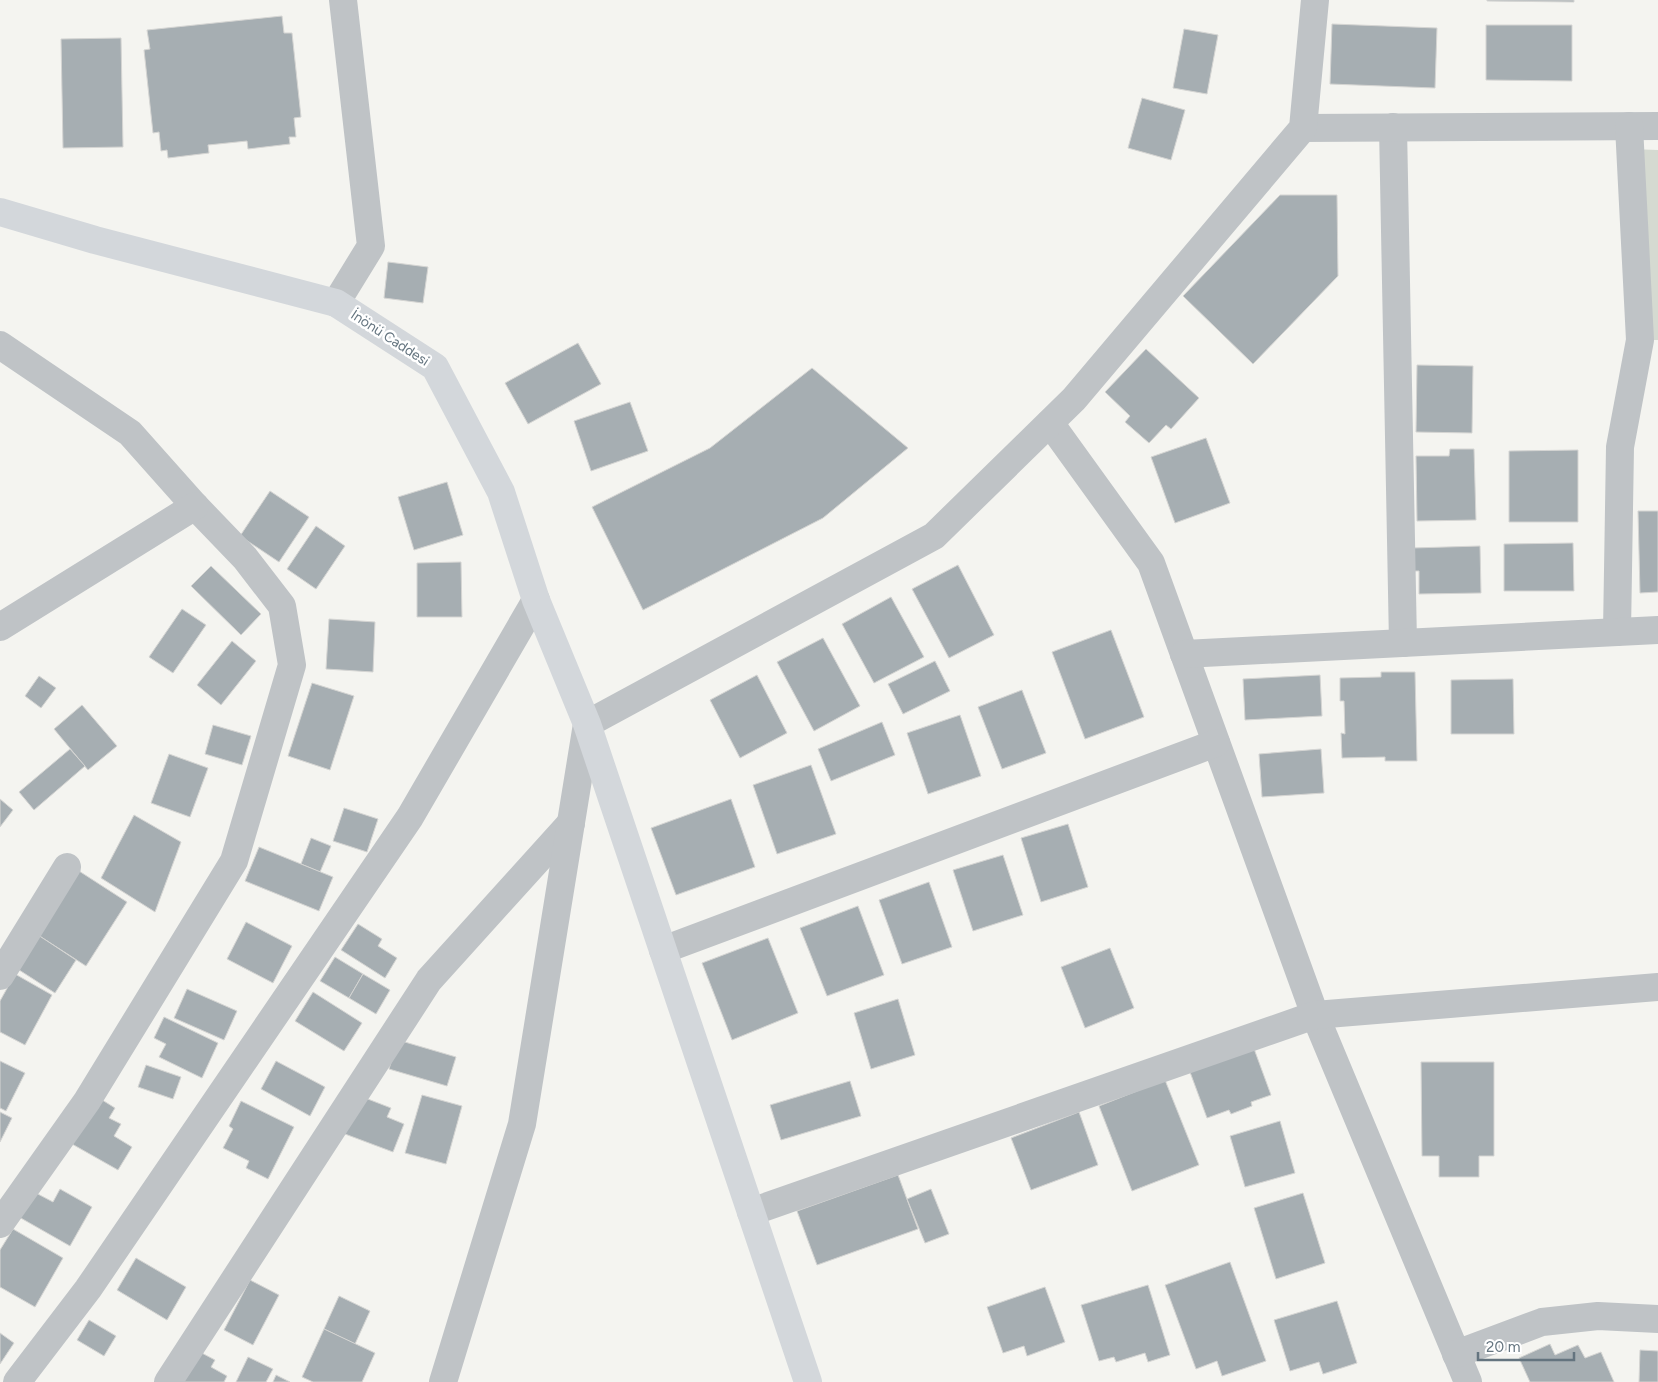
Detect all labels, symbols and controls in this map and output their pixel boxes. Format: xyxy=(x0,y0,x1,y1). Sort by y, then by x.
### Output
street label: İnönü Caddesi xyxy=(348,306,432,370)
scale bar xyxy=(1478,1330,1574,1362)
text: 20 m xyxy=(1486,1338,1520,1356)

